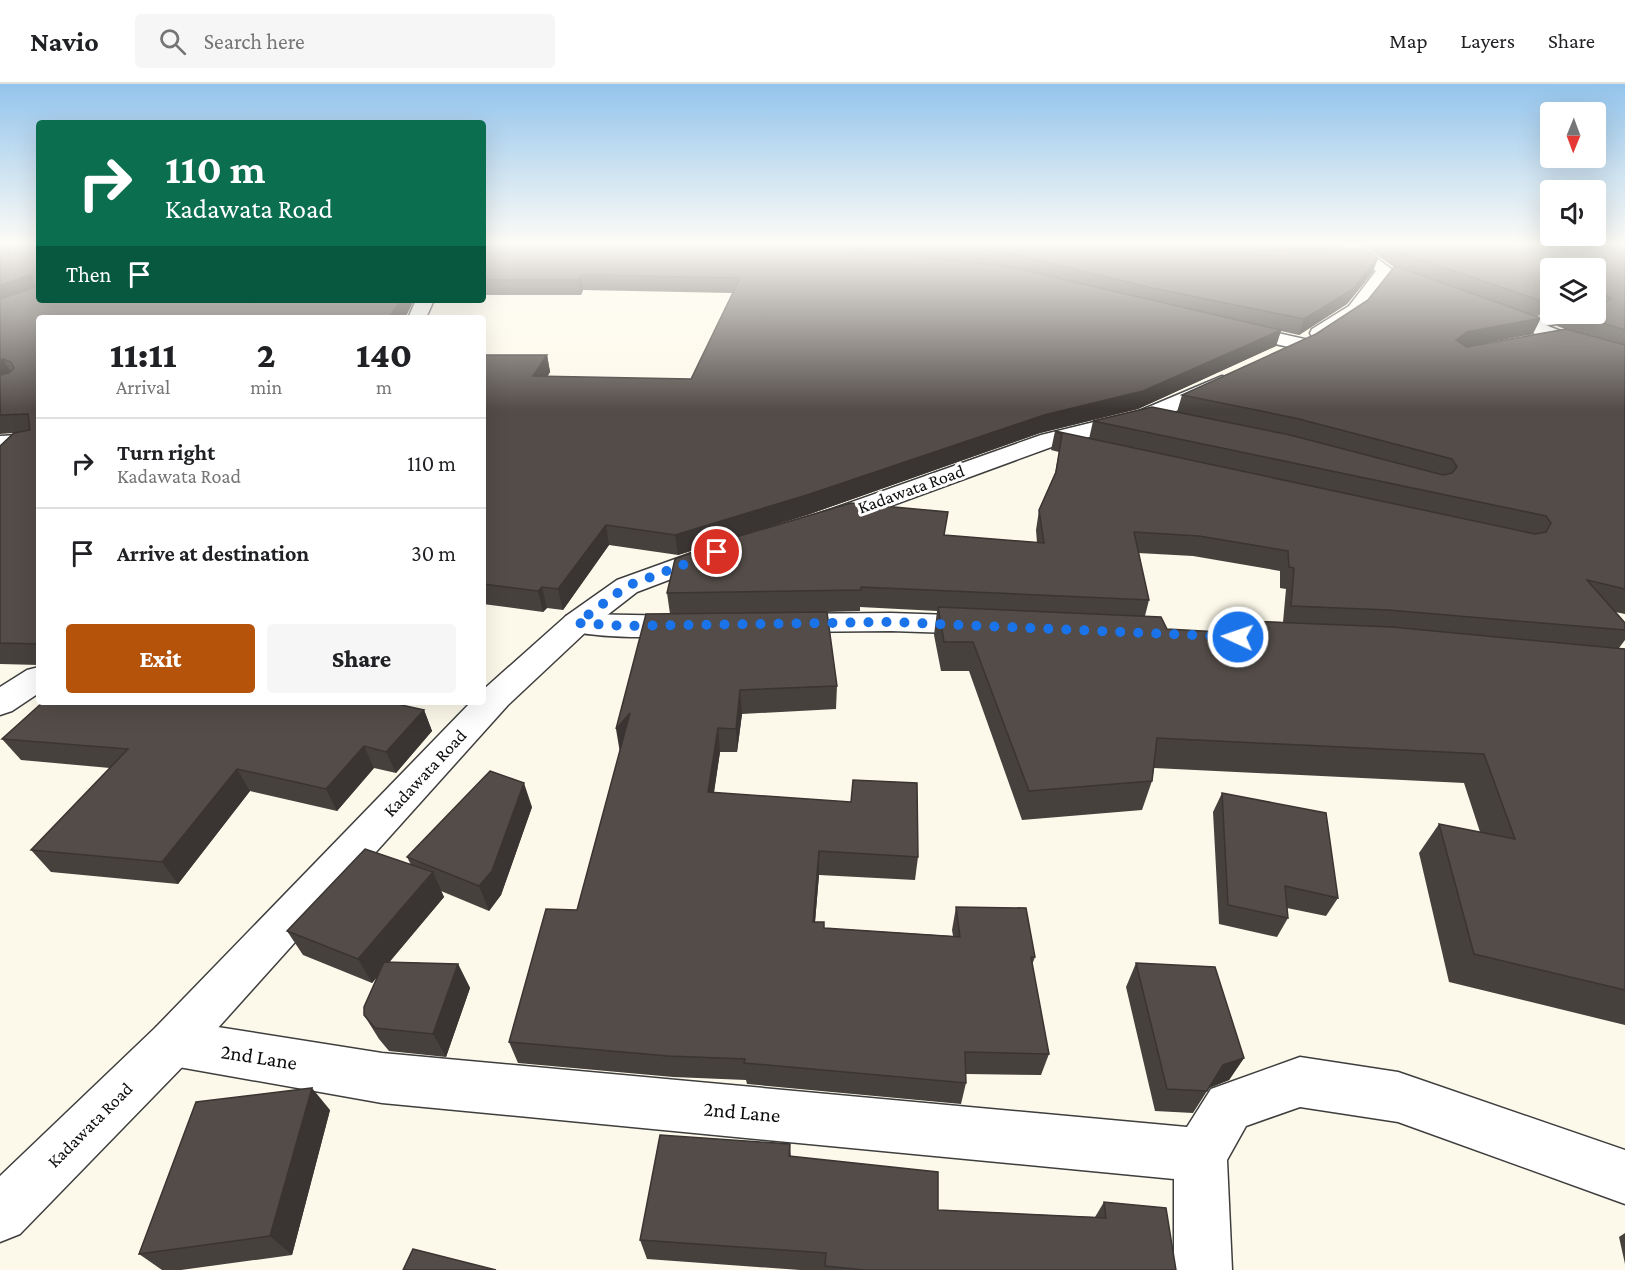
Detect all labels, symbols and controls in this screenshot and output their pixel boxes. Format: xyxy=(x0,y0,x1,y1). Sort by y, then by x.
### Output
search box xyxy=(135,14,555,68)
icon: search xyxy=(156,25,189,58)
text: Navio xyxy=(30,26,99,57)
text: Search here xyxy=(204,29,305,54)
text: Map xyxy=(1389,29,1428,53)
text: Layers xyxy=(1461,29,1515,53)
text: Share xyxy=(1548,29,1595,53)
north arrow xyxy=(1540,102,1606,168)
map controls xyxy=(1540,102,1606,324)
icon: right xyxy=(66,144,144,222)
text: 110 m xyxy=(165,145,266,192)
button: sound xyxy=(1540,180,1606,246)
text: Kadawata Road xyxy=(165,194,333,224)
icon: arrive xyxy=(123,258,156,291)
button: layers xyxy=(1540,258,1606,324)
text: Then xyxy=(66,262,111,287)
text: 11:11 xyxy=(110,335,177,375)
text: 2 xyxy=(257,335,276,375)
text: 140 xyxy=(356,335,412,375)
text: Arrival xyxy=(116,376,170,398)
text: min xyxy=(250,376,282,398)
text: m xyxy=(376,376,392,398)
text: Turn right xyxy=(117,440,215,465)
icon: right xyxy=(66,447,99,480)
text: 110 m xyxy=(407,451,456,476)
street label: Kadawata Road xyxy=(855,460,967,518)
text: Kadawata Road xyxy=(117,465,241,487)
pin xyxy=(691,526,742,577)
icon: arrive xyxy=(700,535,733,568)
icon: arrive xyxy=(66,537,99,570)
text: Arrive at destination xyxy=(117,541,309,566)
text: 30 m xyxy=(411,541,456,566)
position arrow xyxy=(1206,605,1270,669)
button: Exit xyxy=(66,624,255,693)
button: Share xyxy=(267,624,456,693)
street label: Kadawata Road xyxy=(380,725,471,821)
street label: 2nd Lane xyxy=(219,1039,299,1075)
street label: Kadawata Road xyxy=(43,1078,137,1172)
street label: 2nd Lane xyxy=(703,1097,781,1127)

